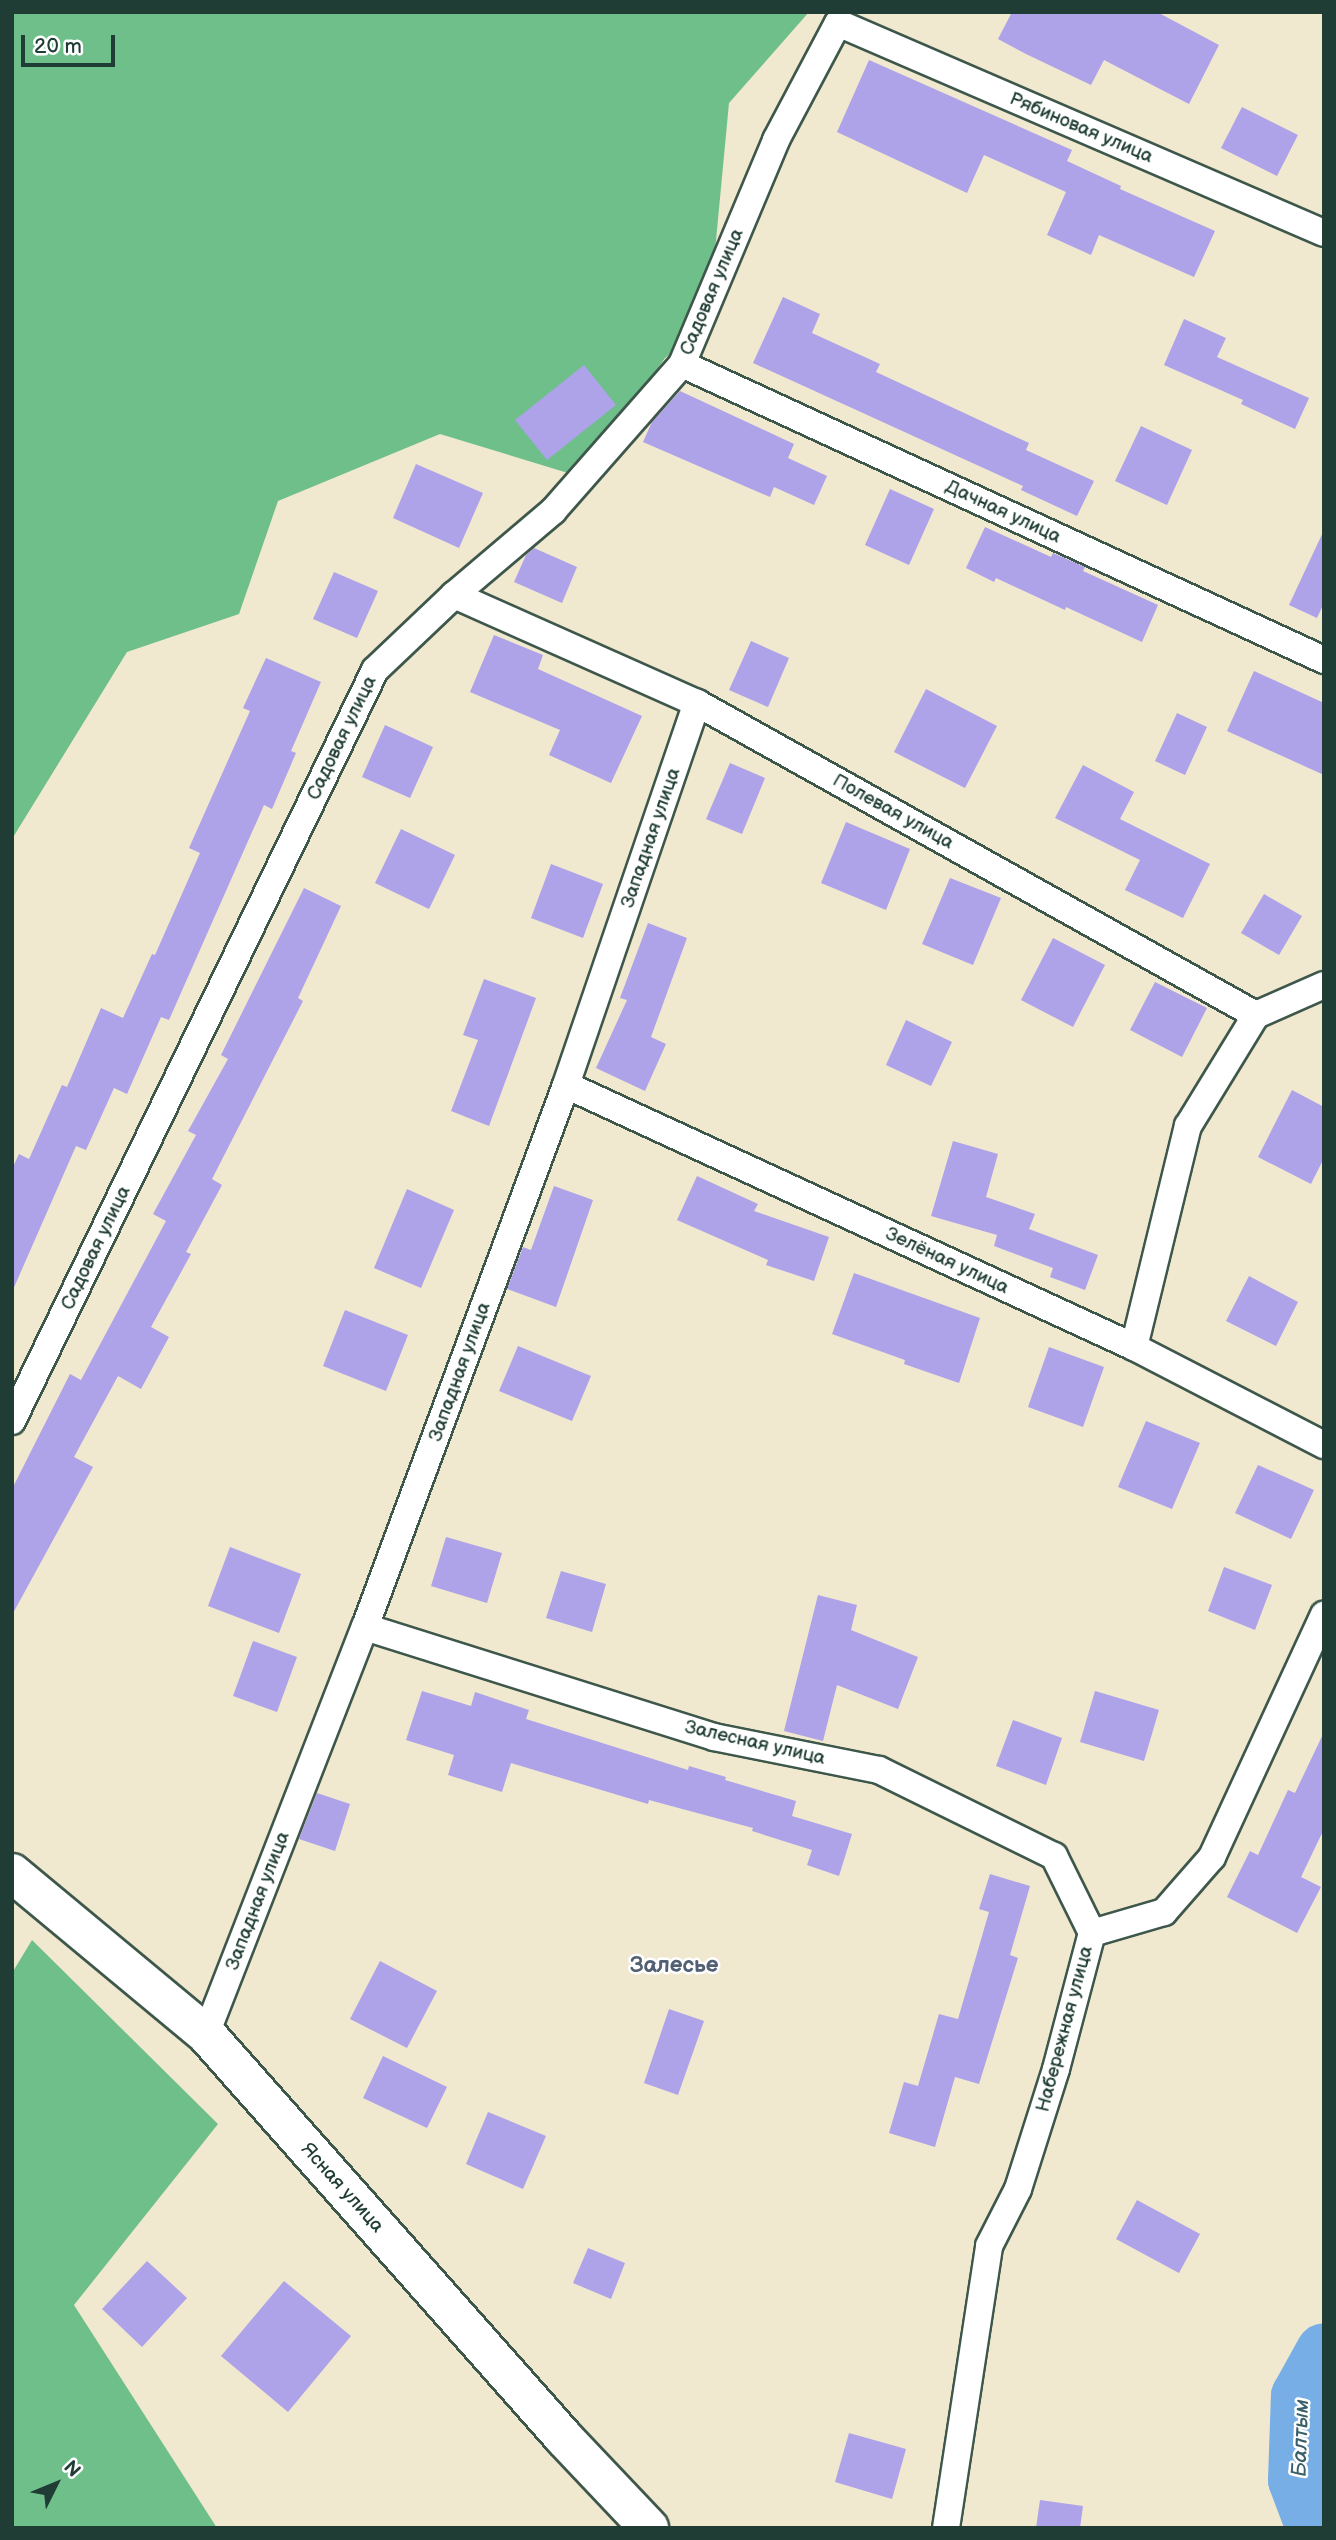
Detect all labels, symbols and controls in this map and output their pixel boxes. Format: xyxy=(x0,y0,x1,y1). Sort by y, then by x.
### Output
scale bar xyxy=(24,21,119,65)
text: 20 m xyxy=(34,34,82,59)
street label: Рябиновая улица xyxy=(1006,87,1156,169)
street label: Садовая улица xyxy=(675,225,749,359)
street label: Дачная улица xyxy=(942,475,1064,549)
street label: Садовая улица xyxy=(302,672,382,804)
street label: Западная улица xyxy=(616,765,686,911)
street label: Полевая улица xyxy=(829,769,957,855)
street label: Садовая улица xyxy=(56,1182,136,1314)
street label: Зелёная улица xyxy=(882,1223,1012,1299)
street label: Западная улица xyxy=(424,1299,496,1445)
street label: Залесная улица xyxy=(683,1716,827,1770)
street label: Западная улица xyxy=(221,1829,295,1973)
street label: Набережная улица xyxy=(1032,1943,1098,2115)
district label: Залесье xyxy=(629,1951,719,1979)
street label: Ясная улица xyxy=(296,2138,388,2238)
water label: Балтым xyxy=(1287,2399,1315,2477)
north arrow xyxy=(21,2449,91,2519)
text: N xyxy=(58,2456,85,2482)

